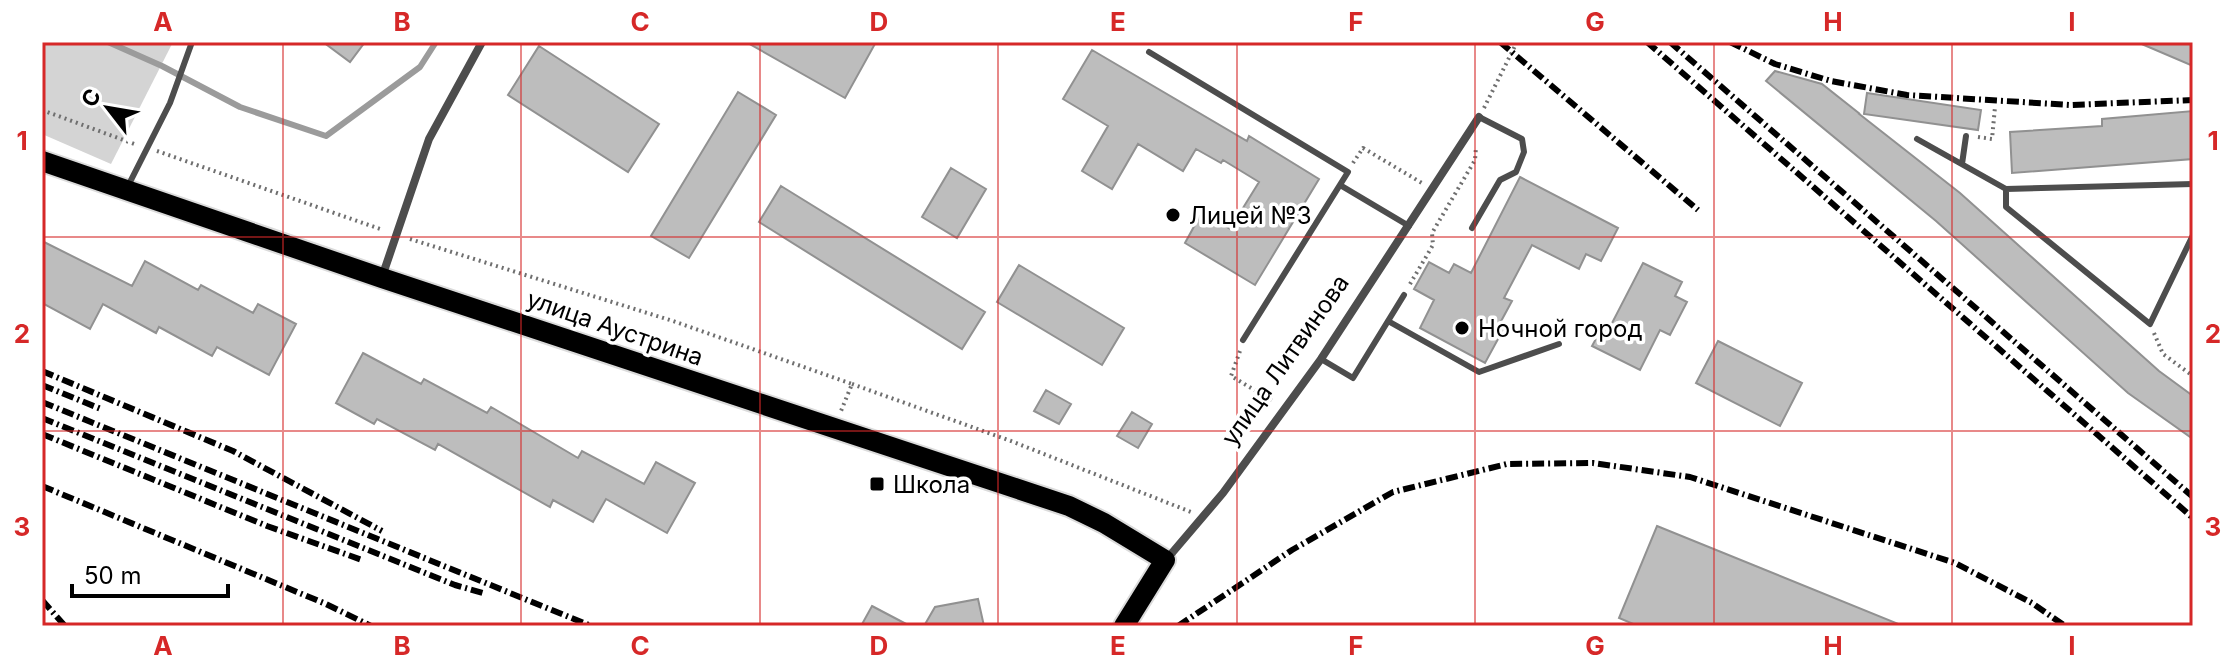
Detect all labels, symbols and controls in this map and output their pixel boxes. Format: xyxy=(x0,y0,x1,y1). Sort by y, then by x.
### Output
text: A xyxy=(153,6,173,37)
text: B xyxy=(393,6,411,37)
text: C xyxy=(630,6,650,37)
text: D xyxy=(870,6,888,37)
text: E xyxy=(1110,6,1126,37)
text: F xyxy=(1348,6,1364,37)
text: G xyxy=(1585,6,1605,37)
text: H xyxy=(1823,6,1843,37)
text: I xyxy=(2068,6,2076,37)
north arrow xyxy=(68,68,148,148)
text: С xyxy=(76,84,106,111)
text: 1 xyxy=(16,125,28,156)
text: 1 xyxy=(2207,125,2219,156)
place label: Лицей №3 xyxy=(1189,201,1311,230)
marker: Лицей №3 xyxy=(1164,206,1182,224)
street label: улица Литвинова xyxy=(1215,269,1355,451)
street label: улица Аустрина xyxy=(523,284,707,372)
place label: Ночной город xyxy=(1478,314,1642,343)
text: 2 xyxy=(14,318,30,349)
text: 2 xyxy=(2205,318,2221,349)
marker: Ночной город xyxy=(1453,319,1471,337)
place label: Школа xyxy=(893,470,970,499)
marker: Школа xyxy=(868,475,886,493)
text: 3 xyxy=(14,511,30,542)
text: 3 xyxy=(2205,511,2221,542)
scale bar xyxy=(72,548,228,598)
text: 50 m xyxy=(84,561,142,590)
text: A xyxy=(153,630,173,661)
text: B xyxy=(393,630,411,661)
text: C xyxy=(630,630,650,661)
text: D xyxy=(870,630,888,661)
text: E xyxy=(1110,630,1126,661)
text: F xyxy=(1348,630,1364,661)
text: G xyxy=(1585,630,1605,661)
text: H xyxy=(1823,630,1843,661)
text: I xyxy=(2068,630,2076,661)

